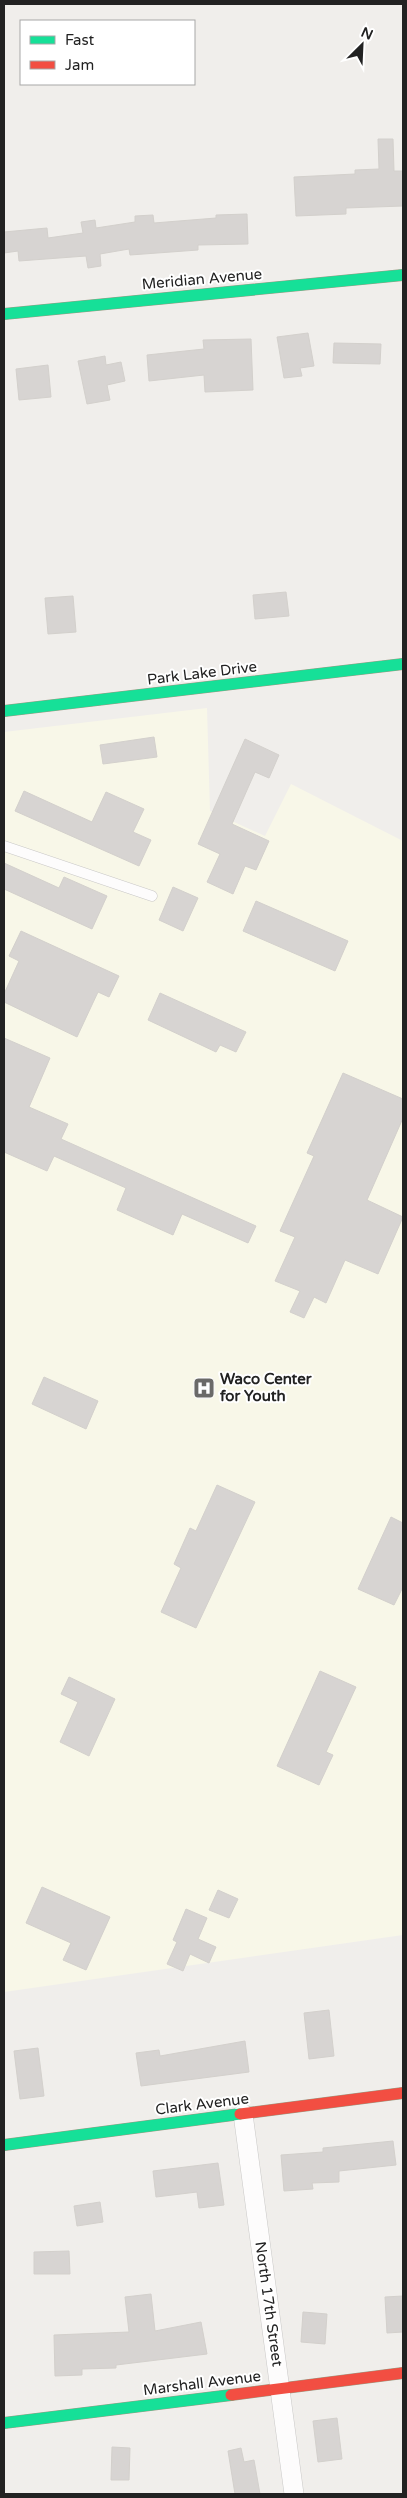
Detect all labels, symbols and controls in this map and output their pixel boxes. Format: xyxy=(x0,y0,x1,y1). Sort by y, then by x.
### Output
legend xyxy=(20,20,195,85)
north arrow xyxy=(337,20,387,70)
text: N xyxy=(358,24,376,44)
text: Fast xyxy=(65,31,95,49)
text: Jam xyxy=(65,56,94,74)
street label: Meridian Avenue xyxy=(141,265,263,293)
street label: Park Lake Drive xyxy=(146,657,258,689)
place label: Waco Center for Youth xyxy=(219,1370,312,1405)
hospital icon: Waco Center for Youth xyxy=(192,1376,216,1400)
street label: Clark Avenue xyxy=(154,2089,250,2119)
street label: North 17th Street xyxy=(251,2240,287,2368)
street label: Marshall Avenue xyxy=(142,2367,262,2399)

